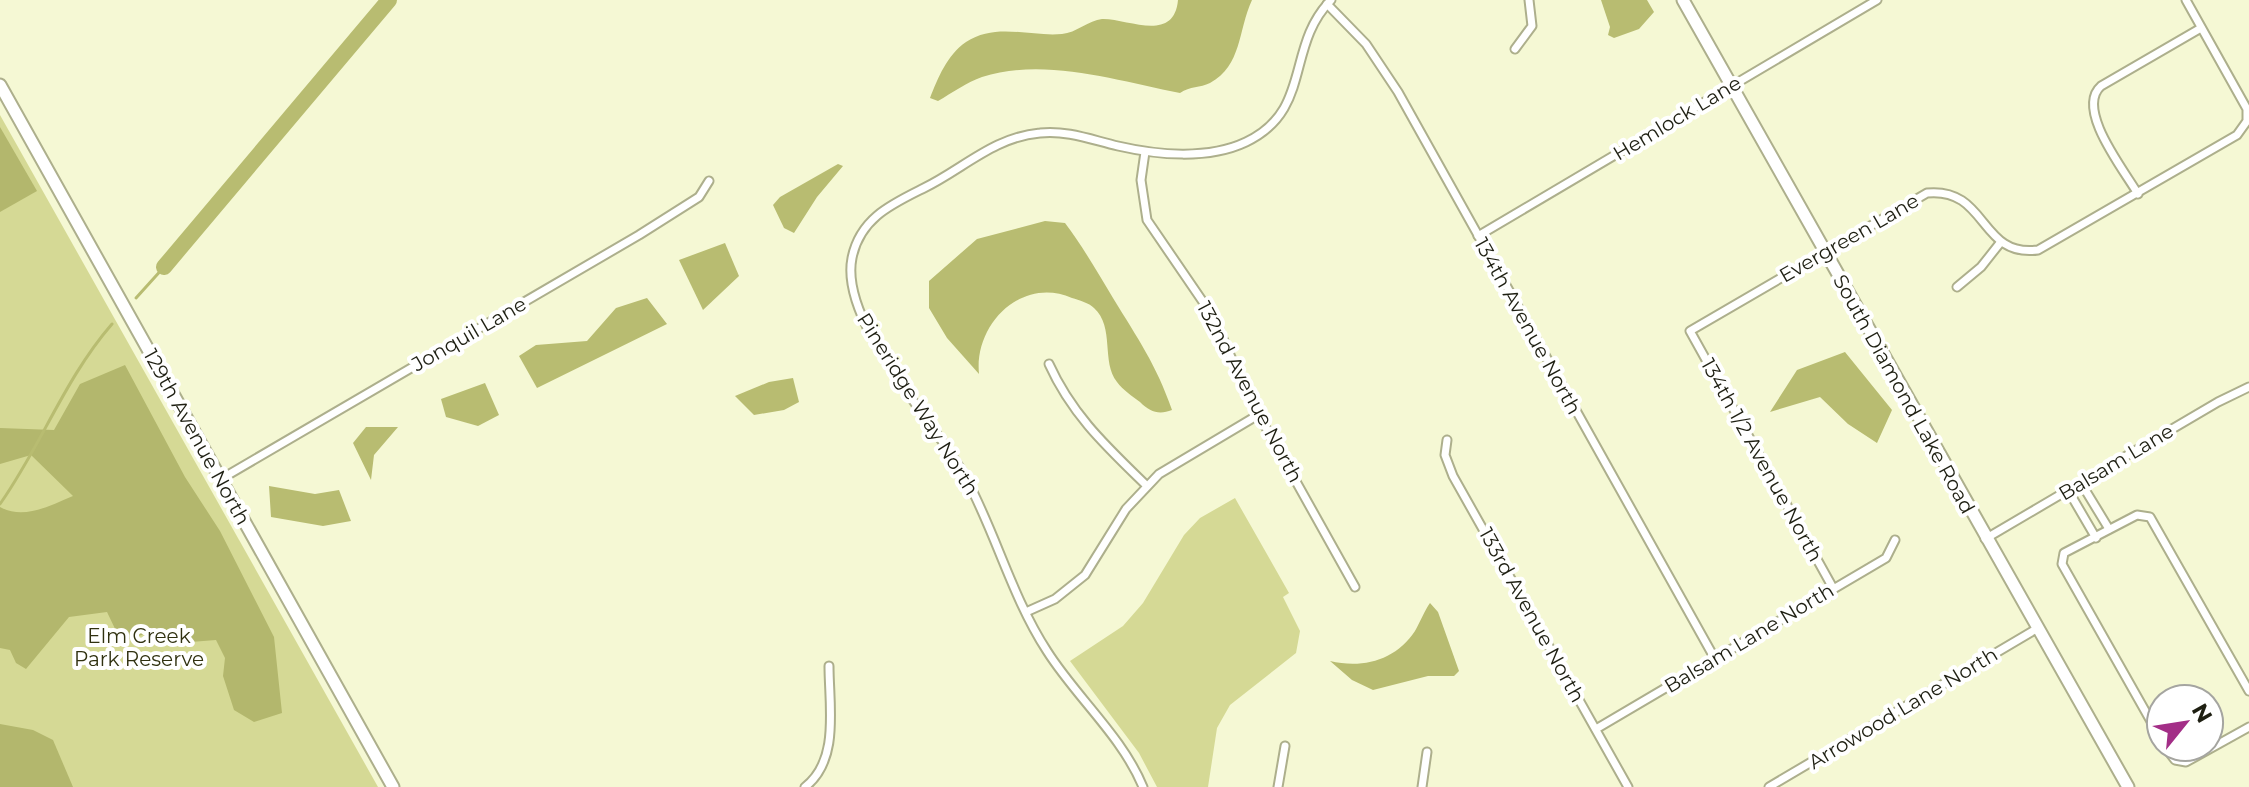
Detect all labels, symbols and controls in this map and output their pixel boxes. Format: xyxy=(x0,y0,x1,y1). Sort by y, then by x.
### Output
street label: Hemlock Lane xyxy=(1609,70,1745,166)
street label: Evergreen Lane xyxy=(1775,188,1923,288)
street label: 134th Avenue North xyxy=(1469,234,1587,418)
street label: South Diamond Lake Road xyxy=(1828,270,1980,518)
street label: Jonquil Lane xyxy=(407,292,531,377)
street label: 132nd Avenue North xyxy=(1192,297,1308,487)
street label: Pineridge Way North xyxy=(852,308,984,500)
street label: 129th Avenue North xyxy=(139,345,255,529)
street label: 134th 1/2 Avenue North xyxy=(1696,354,1828,566)
street label: Balsam Lane xyxy=(2054,418,2178,506)
street label: 133rd Avenue North xyxy=(1474,524,1590,706)
street label: Balsam Lane North xyxy=(1660,578,1838,698)
park label: Elm Creek Park Reserve xyxy=(74,624,204,671)
street label: Arrowood Lane North xyxy=(1804,642,2002,774)
north arrow xyxy=(2145,683,2225,763)
text: N xyxy=(2186,699,2218,728)

